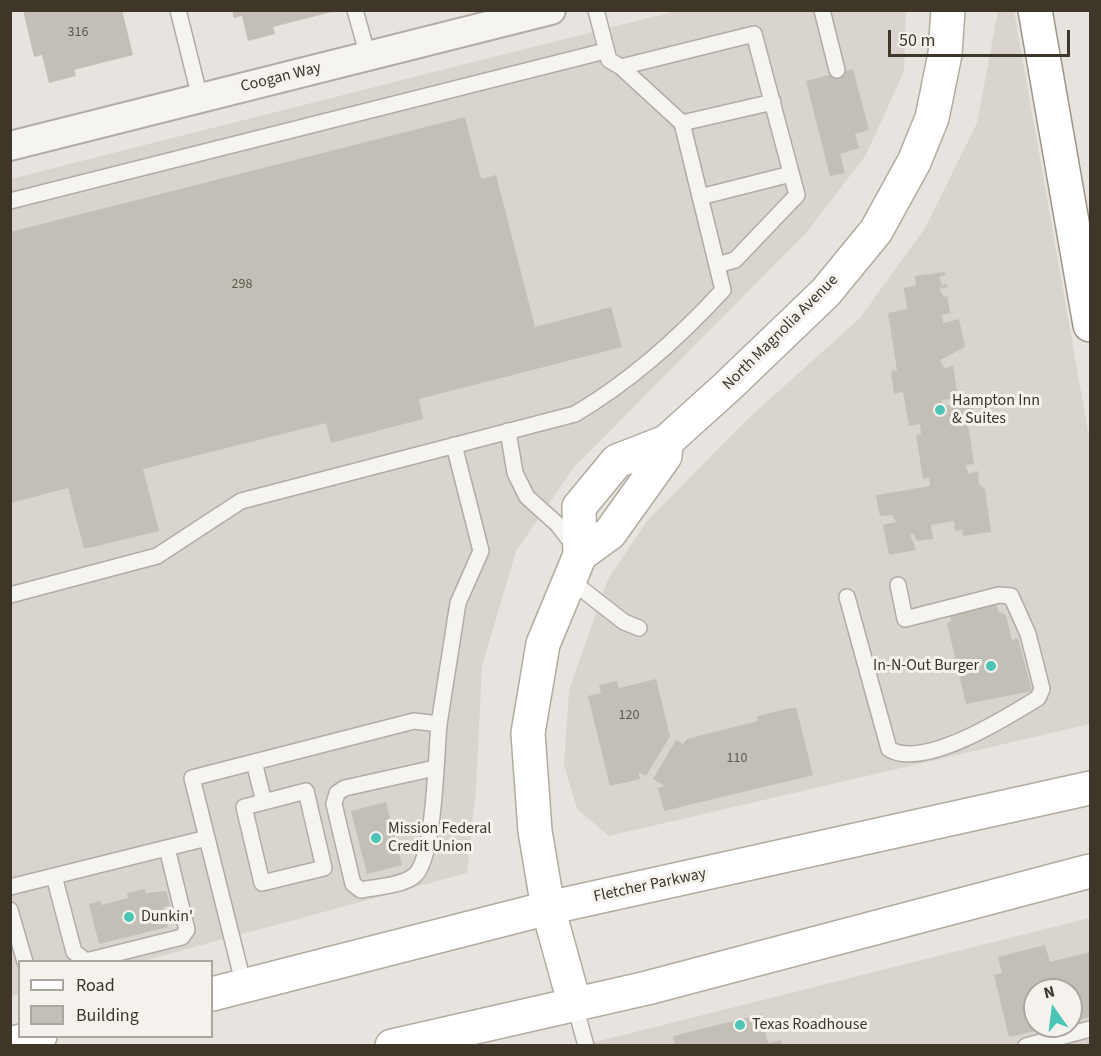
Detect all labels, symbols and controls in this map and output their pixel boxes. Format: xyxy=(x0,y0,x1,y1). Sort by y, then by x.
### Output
scale bar xyxy=(891,18,1072,56)
house number: 316 xyxy=(68,25,88,41)
text: 50 m xyxy=(899,28,935,53)
street label: Coogan Way xyxy=(239,59,323,97)
street label: North Magnolia Avenue xyxy=(719,271,843,395)
house number: 298 xyxy=(232,277,252,293)
place label: Hampton Inn & Suites xyxy=(952,391,1040,429)
marker: Hampton Inn & Suites xyxy=(933,403,947,417)
place label: In-N-Out Burger xyxy=(873,656,979,676)
marker: In-N-Out Burger xyxy=(984,659,998,673)
house number: 120 xyxy=(619,708,639,724)
house number: 110 xyxy=(727,751,747,767)
place label: Mission Federal Credit Union xyxy=(388,819,491,857)
marker: Mission Federal Credit Union xyxy=(369,831,383,845)
street label: Fletcher Parkway xyxy=(592,865,708,907)
place label: Dunkin' xyxy=(141,907,193,927)
marker: Dunkin' xyxy=(122,910,136,924)
legend xyxy=(18,960,213,1038)
text: Road xyxy=(76,973,115,998)
north arrow xyxy=(1023,978,1083,1038)
text: N xyxy=(1041,981,1057,1004)
text: Building xyxy=(76,1003,139,1028)
place label: Texas Roadhouse xyxy=(752,1015,867,1035)
marker: Texas Roadhouse xyxy=(733,1018,747,1032)

